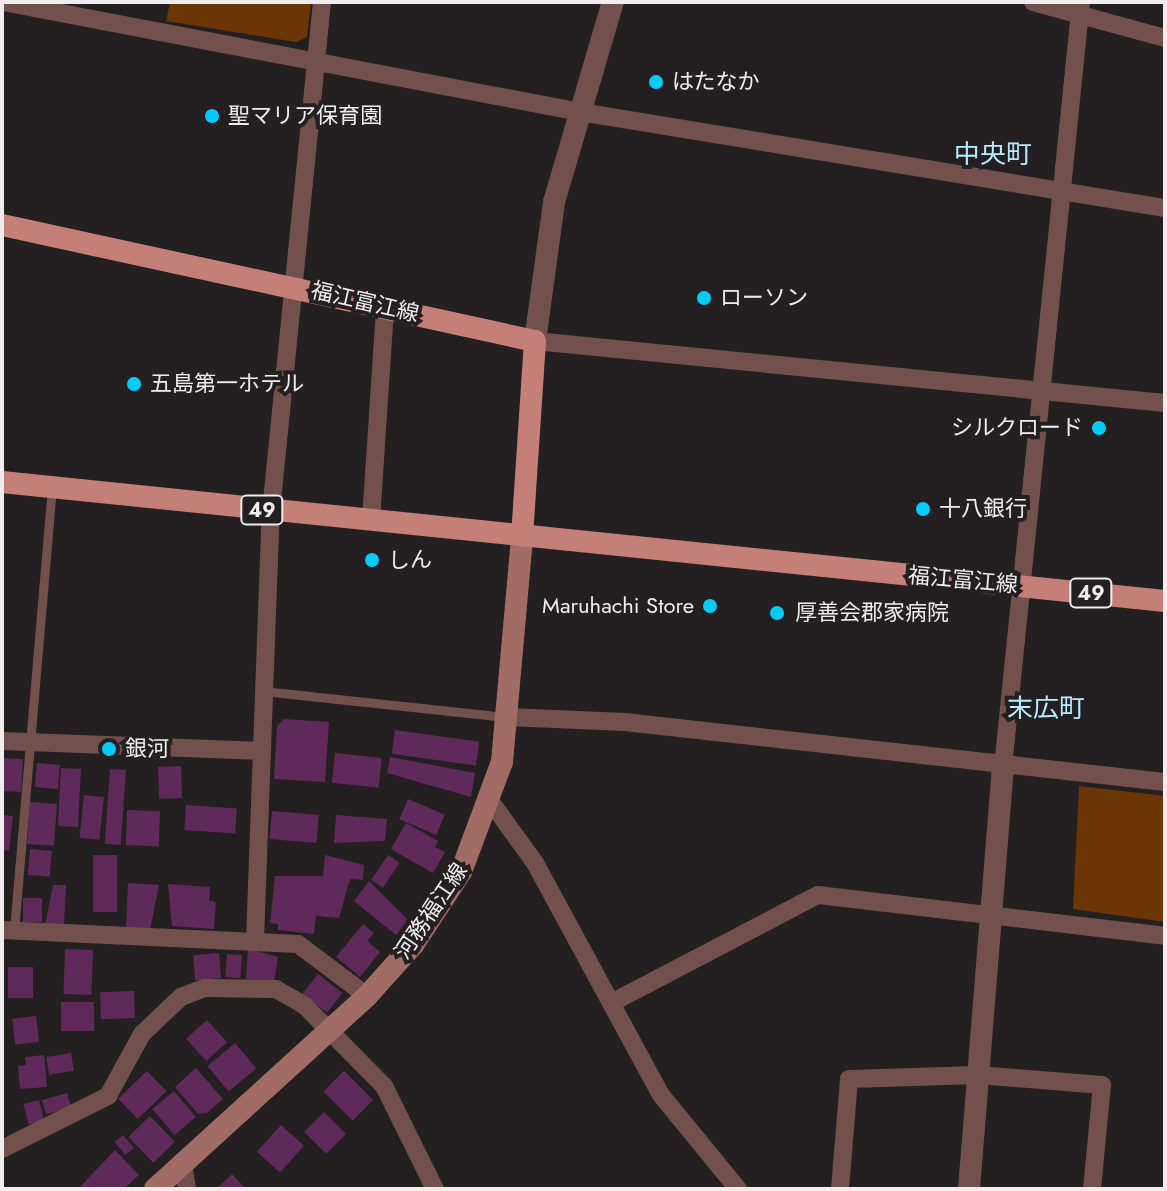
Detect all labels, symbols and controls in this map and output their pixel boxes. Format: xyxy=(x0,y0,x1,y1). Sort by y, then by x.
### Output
place label: はたなか xyxy=(672,69,760,95)
marker: はたなか xyxy=(647,73,665,91)
place label: 聖マリア保育園 xyxy=(228,103,382,129)
marker: 聖マリア保育園 xyxy=(203,107,221,125)
district label: 中央町 xyxy=(954,139,1032,171)
street label: 福江富江線 xyxy=(308,277,422,327)
place label: ローソン xyxy=(720,285,808,311)
marker: ローソン xyxy=(695,289,713,307)
place label: 五島第一ホテル xyxy=(150,371,304,397)
marker: 五島第一ホテル xyxy=(125,375,143,393)
place label: シルクロード xyxy=(951,415,1083,441)
marker: シルクロード xyxy=(1090,419,1108,437)
road number: 49 xyxy=(240,494,284,526)
place label: 十八銀行 xyxy=(939,496,1027,522)
marker: 十八銀行 xyxy=(914,500,932,518)
place label: しん xyxy=(388,547,432,573)
marker: しん xyxy=(363,551,381,569)
street label: 福江富江線 xyxy=(907,562,1019,598)
road number: 49 xyxy=(1069,577,1113,609)
place label: Maruhachi Store xyxy=(542,593,694,619)
marker: Maruhachi Store xyxy=(701,597,719,615)
place label: 厚善会郡家病院 xyxy=(795,600,949,626)
marker: 厚善会郡家病院 xyxy=(766,602,788,624)
district label: 末広町 xyxy=(1007,693,1085,725)
place label: 銀河 xyxy=(125,736,169,762)
marker: 銀河 xyxy=(100,740,118,758)
street label: 河務福江線 xyxy=(389,858,473,964)

